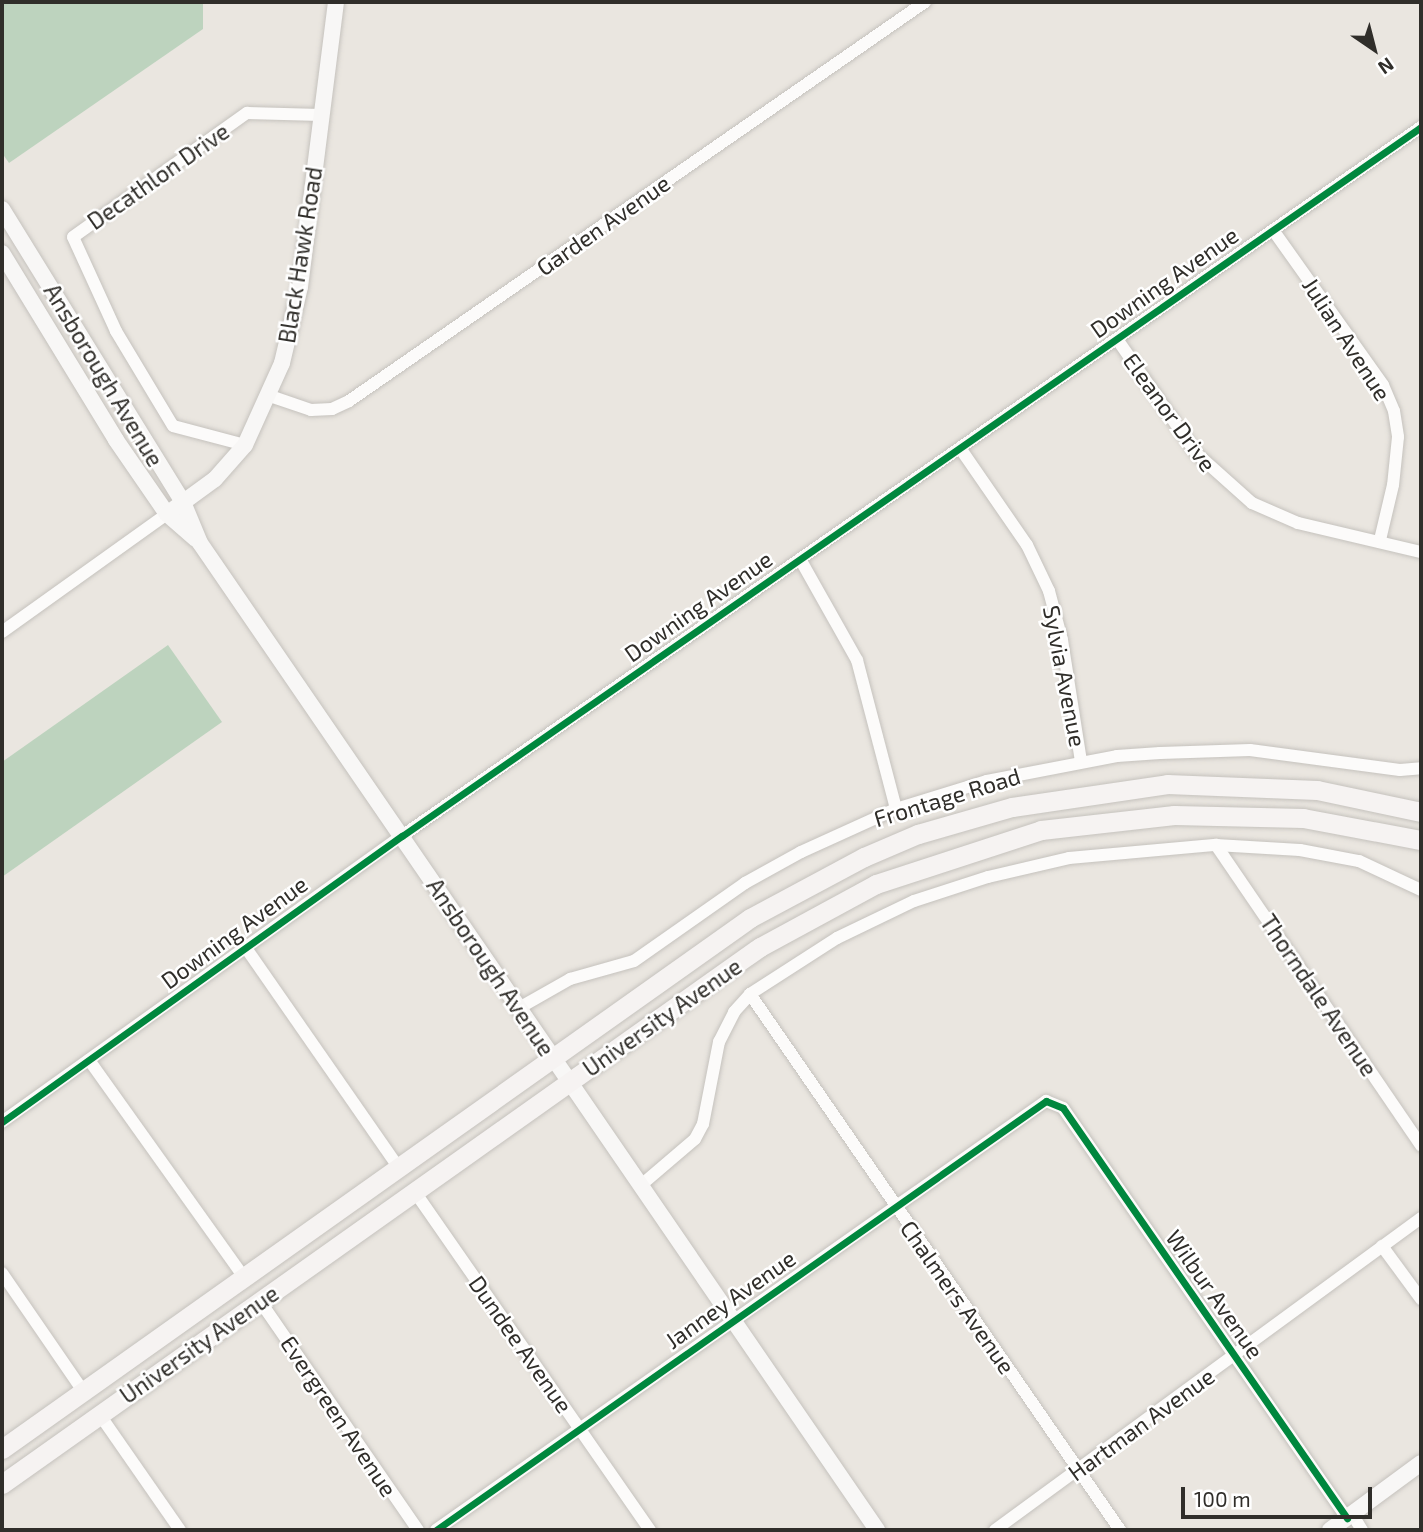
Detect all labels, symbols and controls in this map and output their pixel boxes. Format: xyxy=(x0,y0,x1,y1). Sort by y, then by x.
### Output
north arrow xyxy=(1339,14,1409,84)
text: N xyxy=(1374,53,1399,80)
street label: Decathlon Drive xyxy=(82,117,234,235)
street label: Black Hawk Road xyxy=(272,165,328,345)
street label: Garden Avenue xyxy=(531,169,675,281)
street label: Downing Avenue xyxy=(1085,221,1243,343)
street label: Julian Avenue xyxy=(1297,272,1397,406)
street label: Ansborough Avenue xyxy=(38,278,170,472)
street label: Eleanor Drive xyxy=(1118,347,1222,477)
street label: Downing Avenue xyxy=(619,545,777,667)
street label: Sylvia Avenue xyxy=(1038,603,1092,749)
street label: Frontage Road xyxy=(870,762,1024,832)
street label: Downing Avenue xyxy=(155,869,313,995)
street label: Ansborough Avenue xyxy=(421,873,561,1061)
street label: Thorndale Avenue xyxy=(1255,909,1383,1081)
street label: University Avenue xyxy=(577,952,747,1082)
street label: Chalmers Avenue xyxy=(895,1215,1021,1379)
street label: Wilbur Avenue xyxy=(1160,1224,1270,1364)
street label: Janney Avenue xyxy=(659,1244,801,1354)
street label: Dundee Avenue xyxy=(463,1270,579,1418)
street label: University Avenue xyxy=(114,1279,284,1409)
street label: Evergreen Avenue xyxy=(275,1330,403,1502)
street label: Hartman Avenue xyxy=(1062,1362,1220,1486)
scale bar xyxy=(1185,1472,1376,1516)
text: 100 m xyxy=(1194,1486,1251,1511)

